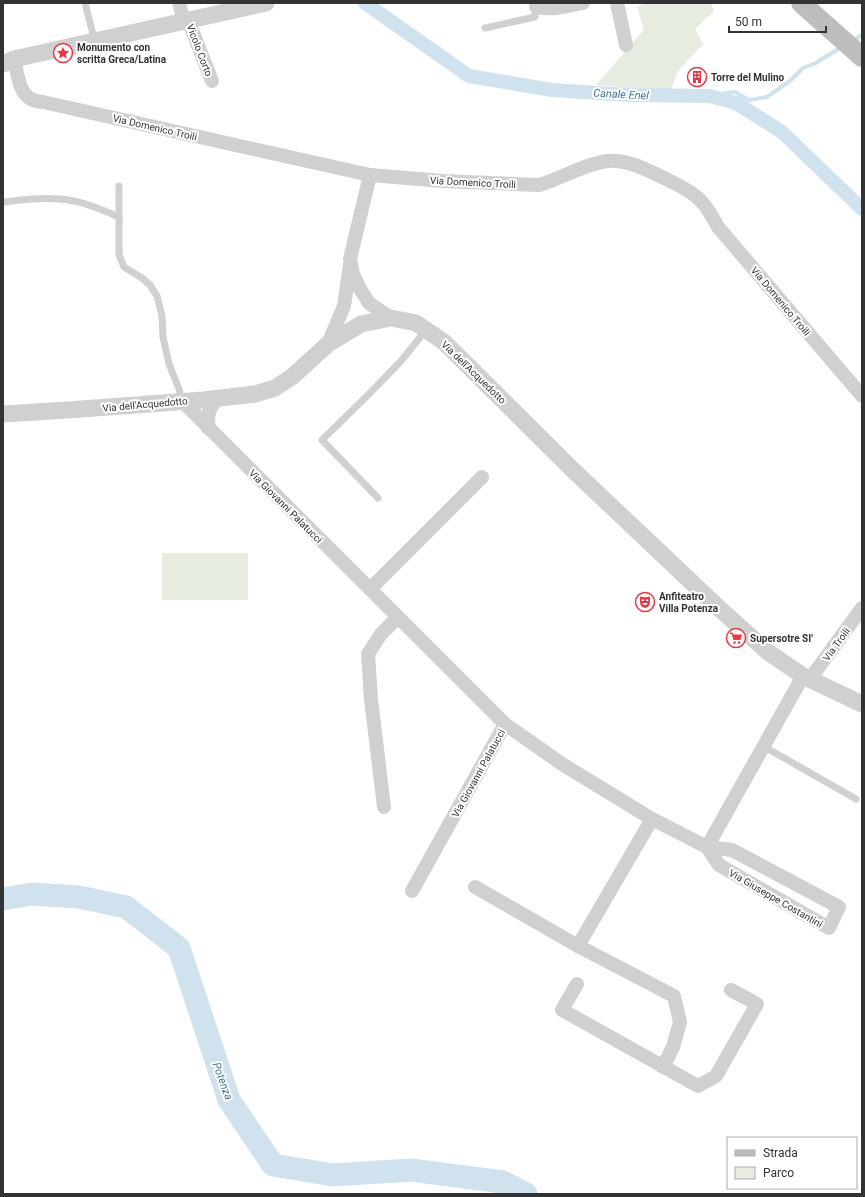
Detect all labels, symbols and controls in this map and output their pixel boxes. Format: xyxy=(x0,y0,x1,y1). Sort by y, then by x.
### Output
scale bar xyxy=(729,8,826,34)
text: 50 m xyxy=(735,15,762,29)
street label: Vicolo Corto xyxy=(185,22,215,78)
place icon: Monumento con scritta Greca/Latina xyxy=(52,42,74,64)
place label: Monumento con scritta Greca/Latina xyxy=(77,42,167,65)
building icon: Torre del Mulino xyxy=(686,66,708,88)
place label: Torre del Mulino xyxy=(711,72,785,83)
water label: Canale Enel xyxy=(593,87,649,102)
street label: Via Domenico Troili xyxy=(112,112,198,143)
street label: Via Domenico Troili xyxy=(430,175,516,190)
street label: Via Domenico Troili xyxy=(749,265,813,338)
street label: Via dell'Acquedotto xyxy=(439,339,508,406)
street label: Via dell'Acquedotto xyxy=(102,395,188,414)
street label: Via Giovanni Palatucci xyxy=(247,467,325,545)
theatre icon: Anfiteatro Villa Potenza xyxy=(634,591,656,613)
place label: Anfiteatro Villa Potenza xyxy=(659,591,719,614)
street label: Via Troili xyxy=(821,626,852,663)
supermarket icon: Supersotre SI' xyxy=(725,627,747,649)
place label: Supersotre SI' xyxy=(750,633,813,644)
street label: Via Giovanni Palatucci xyxy=(450,727,507,819)
street label: Via Giuseppe Costantini xyxy=(727,867,824,930)
water label: Potenza xyxy=(210,1061,235,1102)
legend xyxy=(727,1137,857,1189)
text: Strada xyxy=(763,1146,798,1160)
text: Parco xyxy=(763,1166,794,1180)

